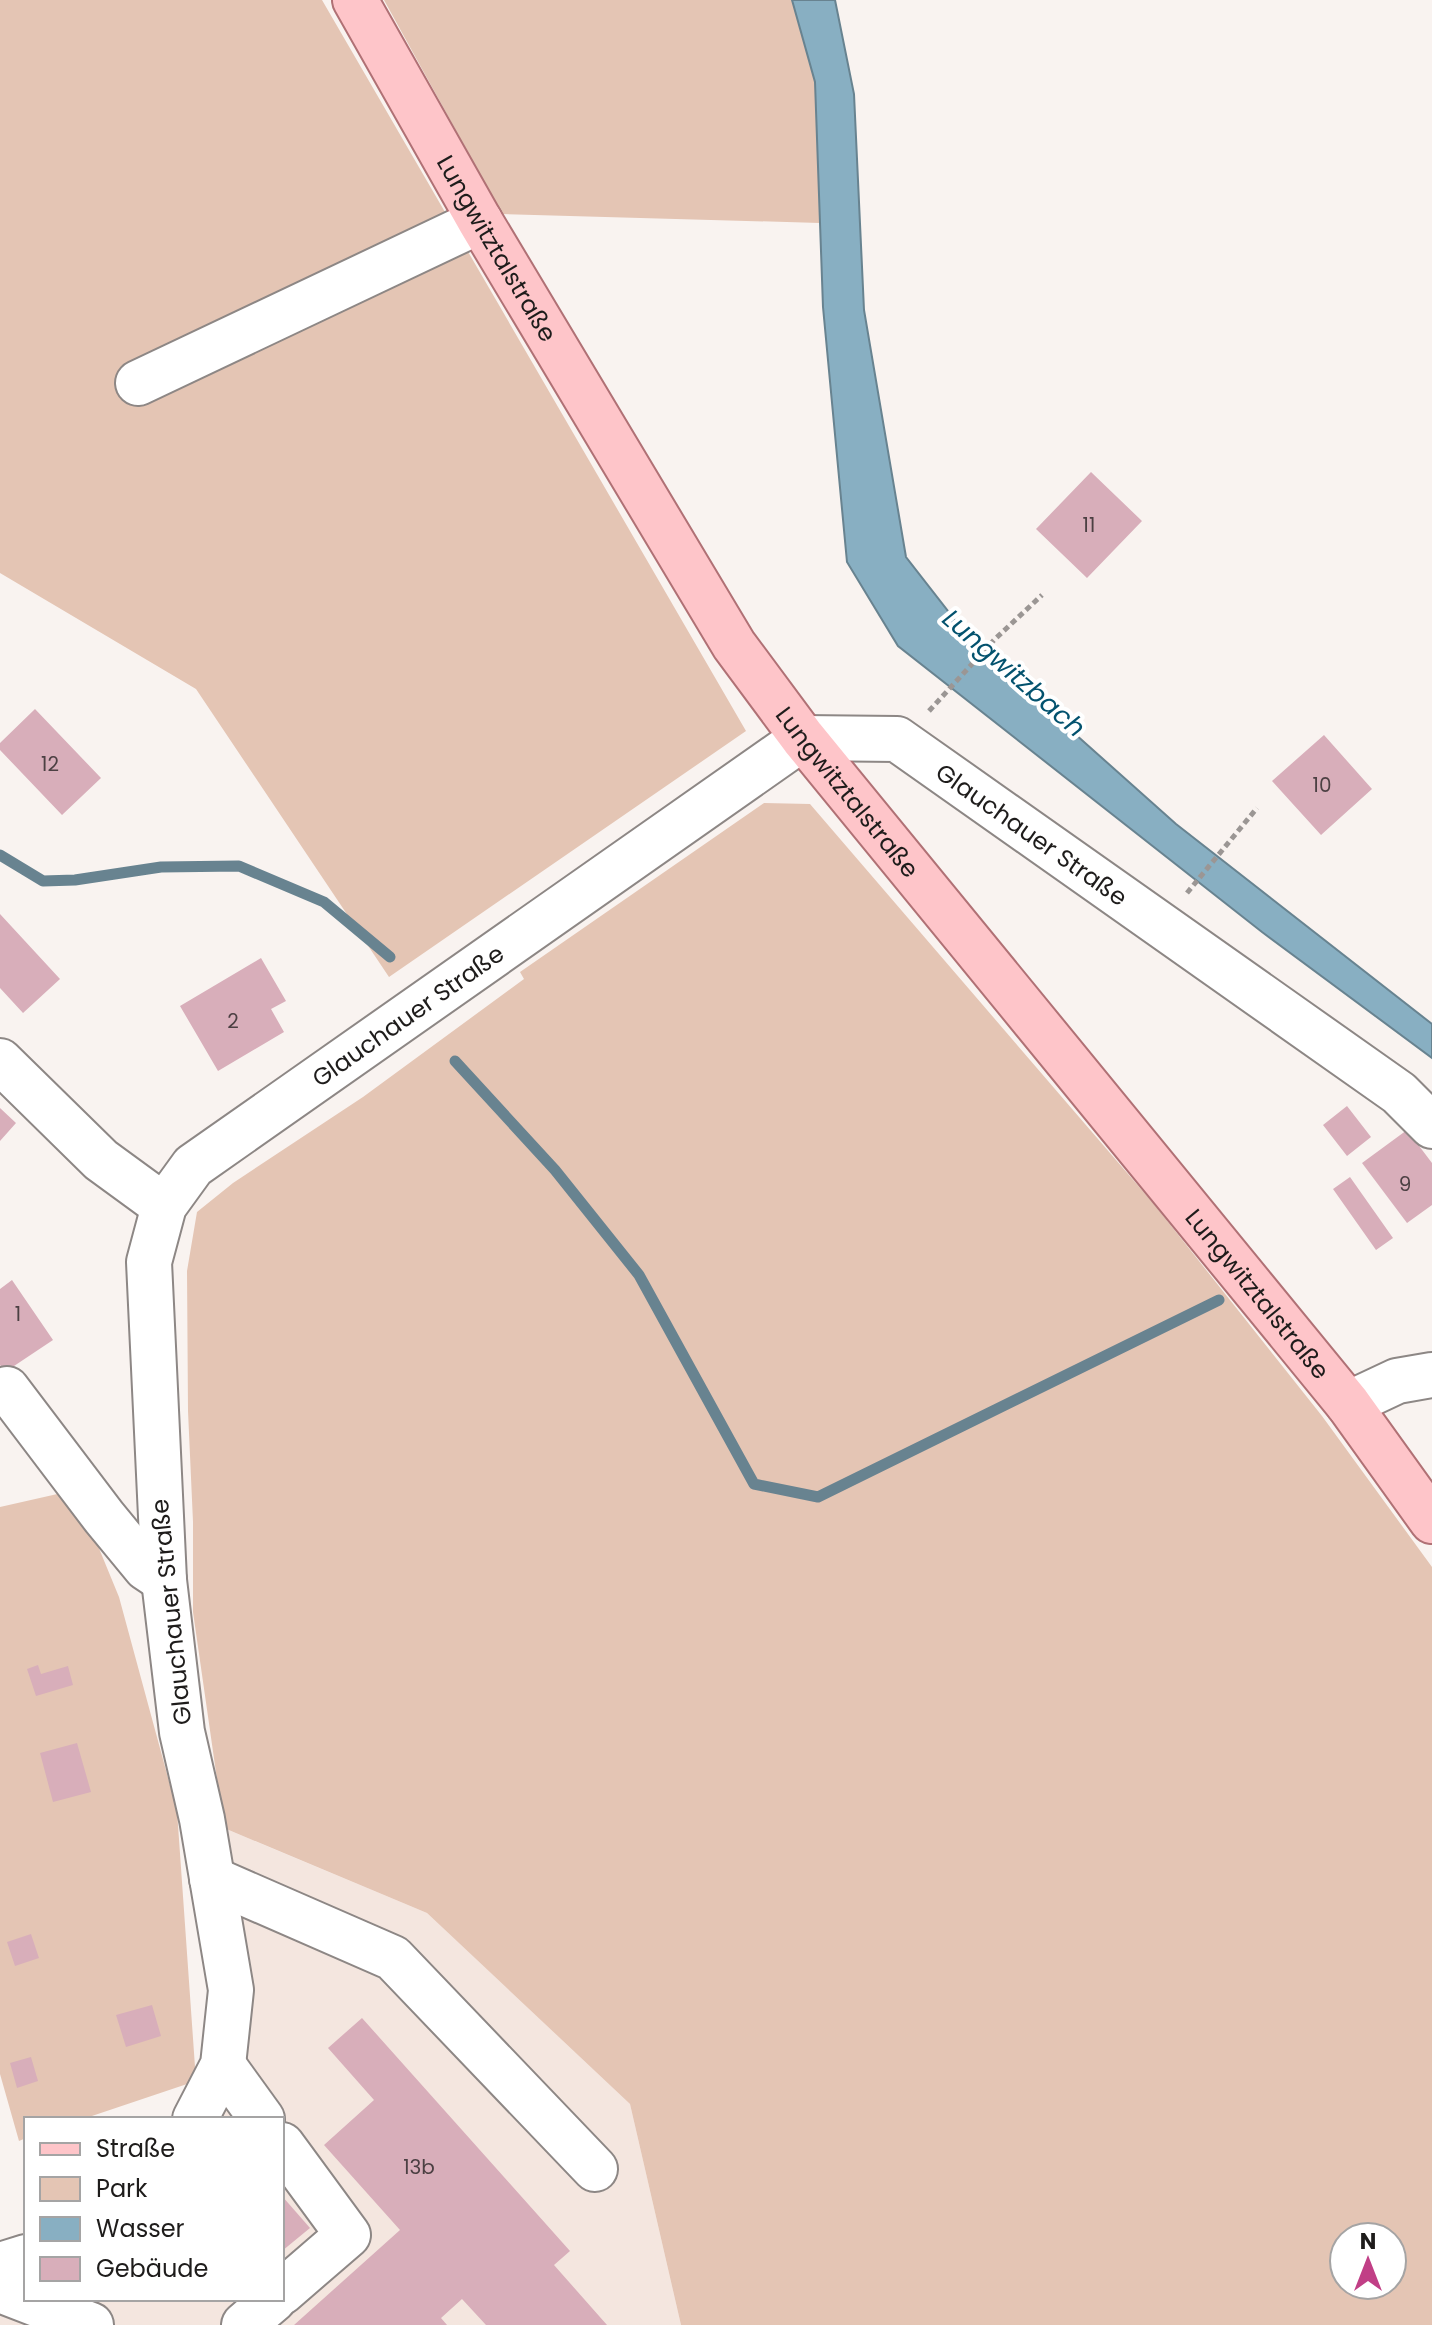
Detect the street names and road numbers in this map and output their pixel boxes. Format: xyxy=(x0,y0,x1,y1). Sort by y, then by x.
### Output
street label: Lungwitztalstraße xyxy=(429,149,565,348)
street label: Lungwitztalstraße xyxy=(769,700,927,884)
street label: Glauchauer Straße xyxy=(930,755,1134,913)
street label: Glauchauer Straße xyxy=(305,937,510,1094)
street label: Lungwitztalstraße xyxy=(1178,1202,1337,1386)
street label: Glauchauer Straße xyxy=(143,1497,199,1727)

